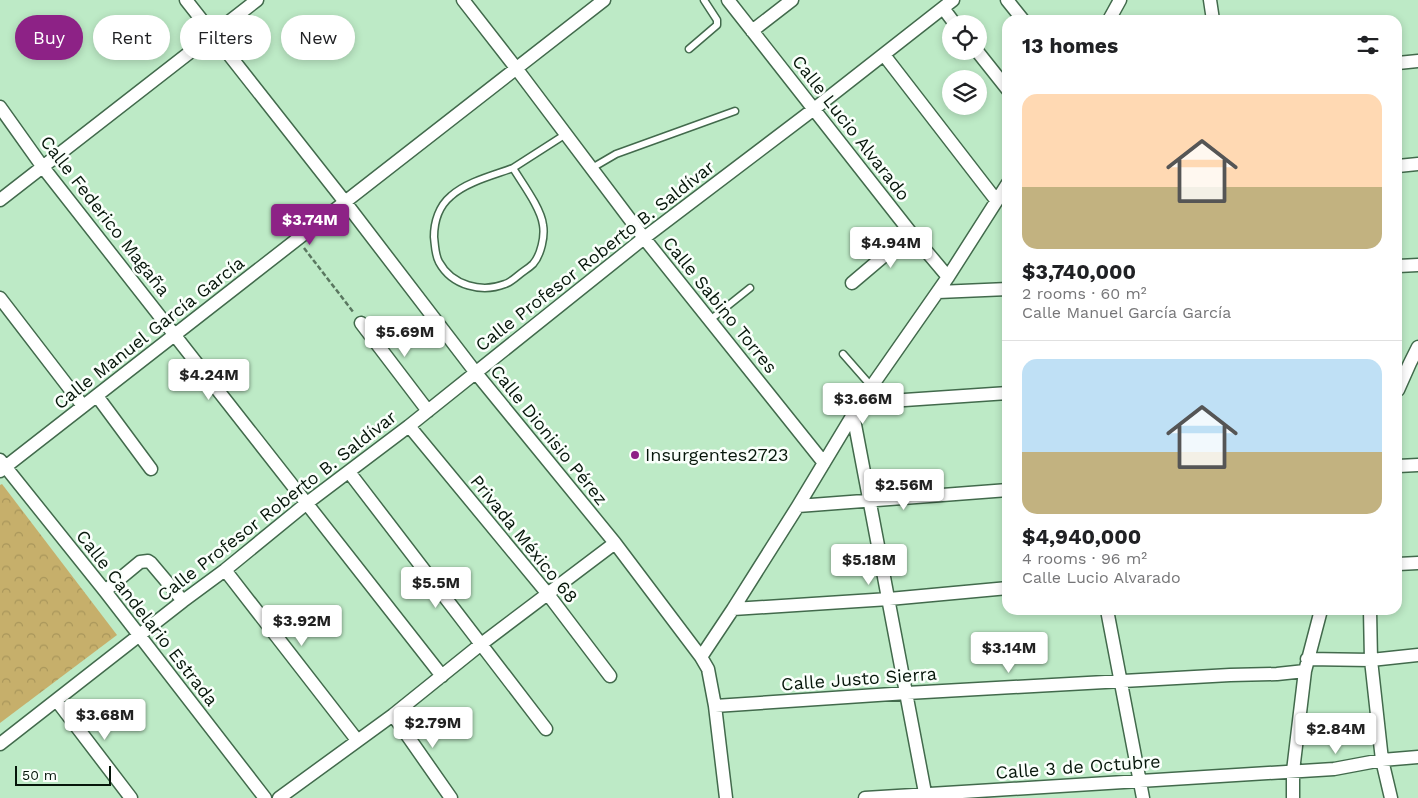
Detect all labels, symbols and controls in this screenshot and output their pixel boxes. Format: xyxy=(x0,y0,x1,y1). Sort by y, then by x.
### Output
chip: Buy xyxy=(15,15,83,60)
chip: Rent xyxy=(93,15,170,60)
chip: Filters xyxy=(180,15,271,60)
chip: New xyxy=(281,15,355,60)
map controls xyxy=(942,15,987,115)
button: locate xyxy=(942,15,987,60)
icon: filters xyxy=(1354,31,1382,59)
text: 13 homes xyxy=(1022,33,1118,58)
street label: Calle Lucio Alvarado xyxy=(788,51,915,205)
button: layers xyxy=(942,70,987,115)
icon: home xyxy=(1157,126,1247,216)
street label: Calle Federico Magaña xyxy=(36,131,175,300)
street label: Calle Profesor Roberto B. Saldívar xyxy=(471,156,718,355)
pin: $3.74M xyxy=(269,204,351,246)
text: $3.74M xyxy=(282,210,338,229)
pin: $4.94M xyxy=(850,226,932,269)
street label: Calle Sabino Torres xyxy=(659,232,782,377)
text: $4.94M xyxy=(861,233,921,252)
street label: Calle Manuel García García xyxy=(49,252,248,413)
text: $3,740,000 xyxy=(1022,259,1136,284)
text: 2 rooms · 60 m² xyxy=(1022,284,1147,303)
text: Calle Manuel García García xyxy=(1022,303,1231,322)
pin: $5.69M xyxy=(364,316,446,358)
text: $5.69M xyxy=(376,322,434,341)
pin: $4.24M xyxy=(168,358,250,401)
street label: Calle Dionisio Pérez xyxy=(486,360,612,509)
text: $4.24M xyxy=(179,365,239,384)
pin: $3.66M xyxy=(822,382,904,425)
text: $3.66M xyxy=(834,389,892,408)
icon: home xyxy=(1157,392,1247,482)
street label: Calle Profesor Roberto B. Saldívar xyxy=(153,406,400,605)
place label: Insurgentes2723 xyxy=(645,444,788,465)
marker: Insurgentes2723 xyxy=(629,449,641,461)
pin: $2.56M xyxy=(863,468,945,511)
street label: Privada México 68 xyxy=(466,471,582,607)
text: $2.56M xyxy=(875,475,933,494)
text: $4,940,000 xyxy=(1022,524,1141,549)
street label: Calle Candelario Estrada xyxy=(72,526,223,710)
pin: $5.18M xyxy=(828,544,910,586)
text: 4 rooms · 96 m² xyxy=(1022,549,1147,568)
text: $5.18M xyxy=(842,550,896,569)
pin: $5.5M xyxy=(401,566,471,609)
text: Calle Lucio Alvarado xyxy=(1022,568,1181,587)
text: $5.5M xyxy=(412,573,460,592)
pin: $3.92M xyxy=(261,604,343,647)
text: $3.92M xyxy=(273,611,331,630)
pin: $3.14M xyxy=(968,632,1050,674)
text: $3.14M xyxy=(982,638,1036,657)
street label: Calle Justo Sierra xyxy=(780,663,938,694)
pin: $3.68M xyxy=(64,698,146,741)
text: $3.68M xyxy=(76,705,134,724)
pin: $2.79M xyxy=(392,706,474,749)
pin: $2.84M xyxy=(1295,712,1377,755)
text: $2.79M xyxy=(405,713,461,732)
text: $2.84M xyxy=(1306,719,1366,738)
street label: Calle 3 de Octubre xyxy=(995,750,1161,783)
scale bar xyxy=(15,763,111,786)
text: 50 m xyxy=(22,767,57,783)

